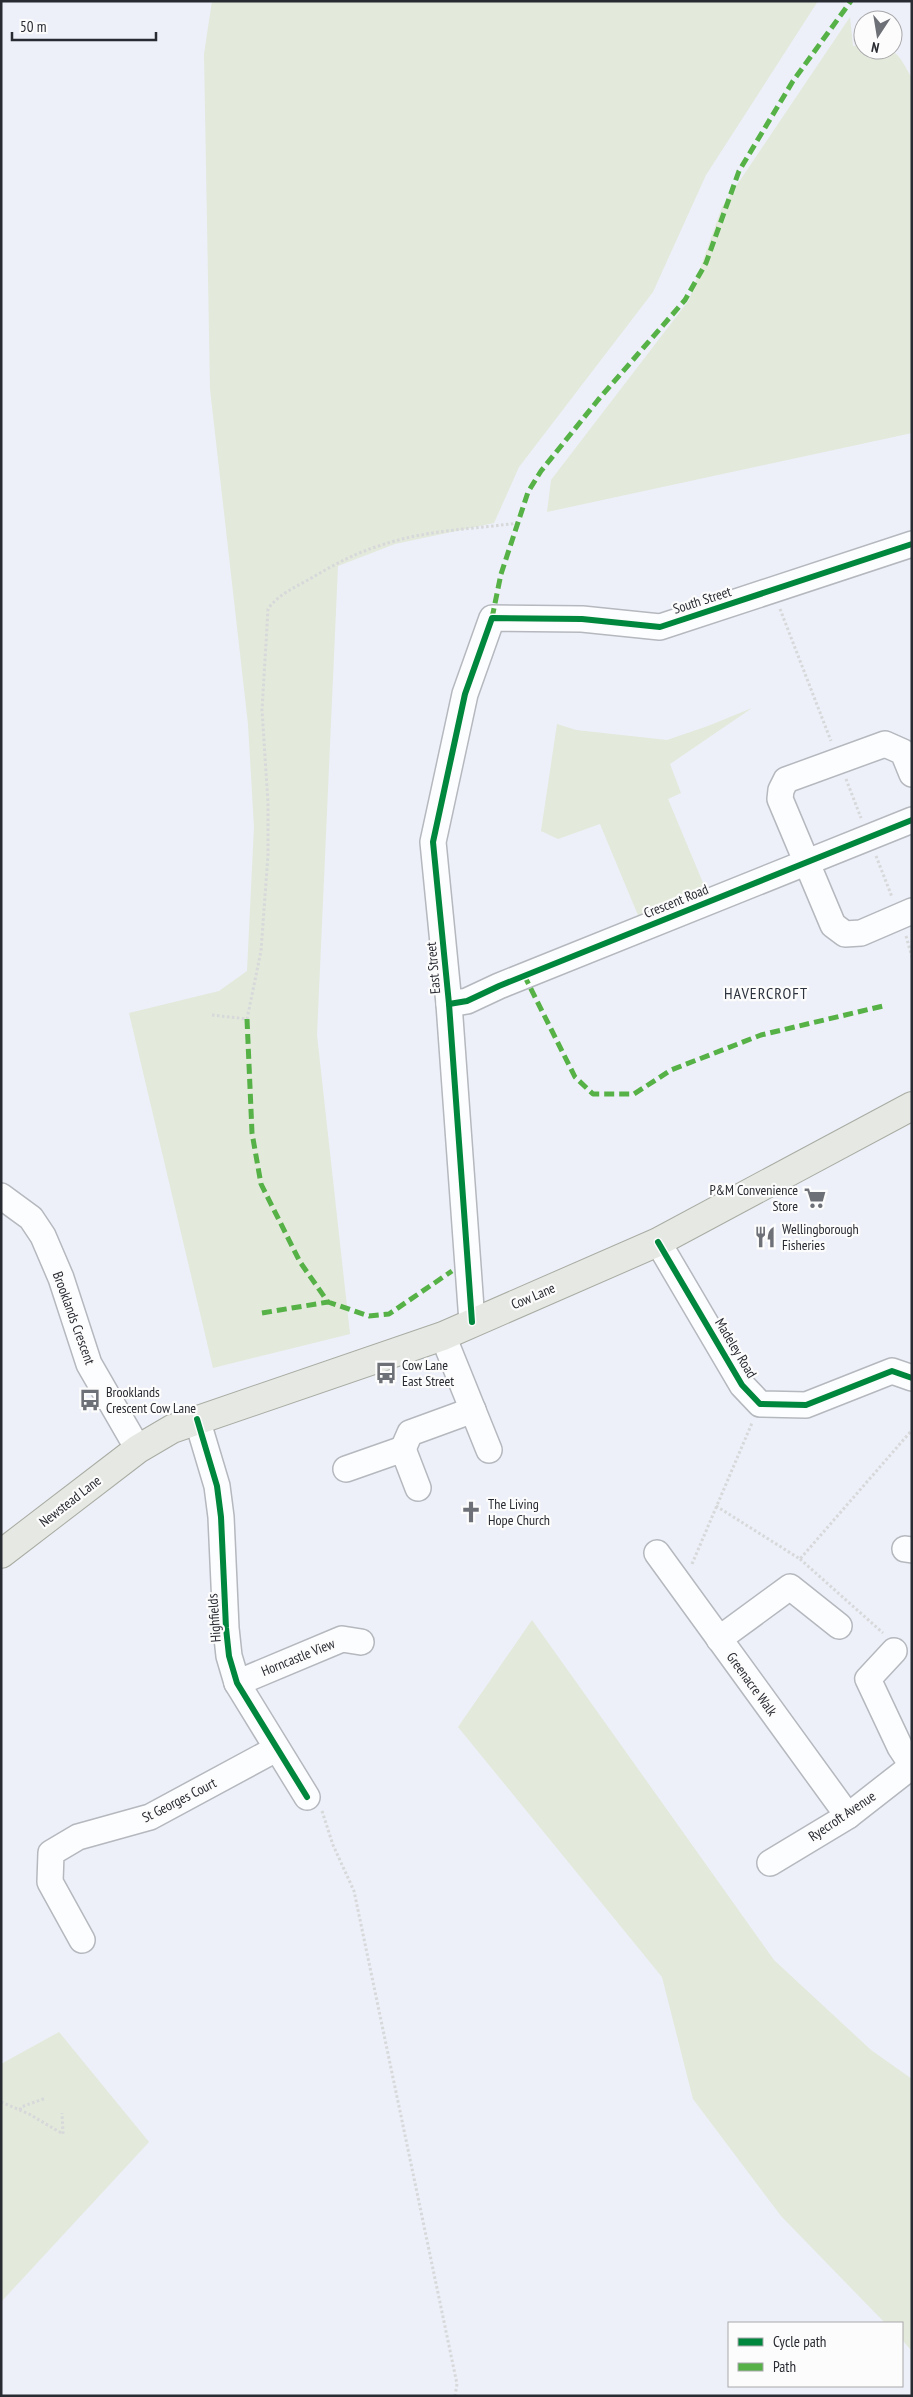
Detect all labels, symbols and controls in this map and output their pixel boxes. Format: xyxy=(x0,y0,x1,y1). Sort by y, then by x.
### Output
scale bar xyxy=(12,10,156,42)
north arrow xyxy=(853,10,903,60)
text: 50 m xyxy=(20,17,46,36)
text: N xyxy=(870,38,881,57)
street label: South Street xyxy=(671,582,733,618)
street label: Crescent Road xyxy=(641,880,711,922)
street label: East Street xyxy=(422,941,444,995)
district label: HAVERCROFT xyxy=(724,983,808,1003)
place label: P&M Convenience Store xyxy=(710,1181,798,1215)
supermarket icon: P&M Convenience Store xyxy=(802,1185,828,1211)
place label: Wellingborough Fisheries xyxy=(782,1220,859,1254)
restaurant icon: Wellingborough Fisheries xyxy=(752,1224,778,1250)
street label: Brooklands Crescent xyxy=(49,1269,99,1367)
street label: Cow Lane xyxy=(508,1279,558,1313)
street label: Madeley Road xyxy=(711,1315,761,1381)
place label: Cow Lane East Street xyxy=(402,1356,454,1390)
bus stop icon: Cow Lane East Street xyxy=(373,1360,399,1386)
place label: Brooklands Crescent Cow Lane xyxy=(106,1383,196,1417)
bus stop icon: Brooklands Crescent Cow Lane xyxy=(77,1387,103,1413)
street label: Newstead Lane xyxy=(35,1471,105,1531)
place label: The Living Hope Church xyxy=(488,1495,550,1529)
church icon: The Living Hope Church xyxy=(458,1499,484,1525)
street label: Highfields xyxy=(203,1593,225,1643)
street label: Horncastle View xyxy=(259,1634,338,1680)
street label: Greenacre Walk xyxy=(723,1649,782,1720)
street label: St Georges Court xyxy=(139,1774,219,1826)
street label: Ryecroft Avenue xyxy=(805,1787,879,1845)
legend xyxy=(728,2322,903,2387)
text: Cycle path xyxy=(773,2332,826,2351)
text: Path xyxy=(773,2357,796,2376)

